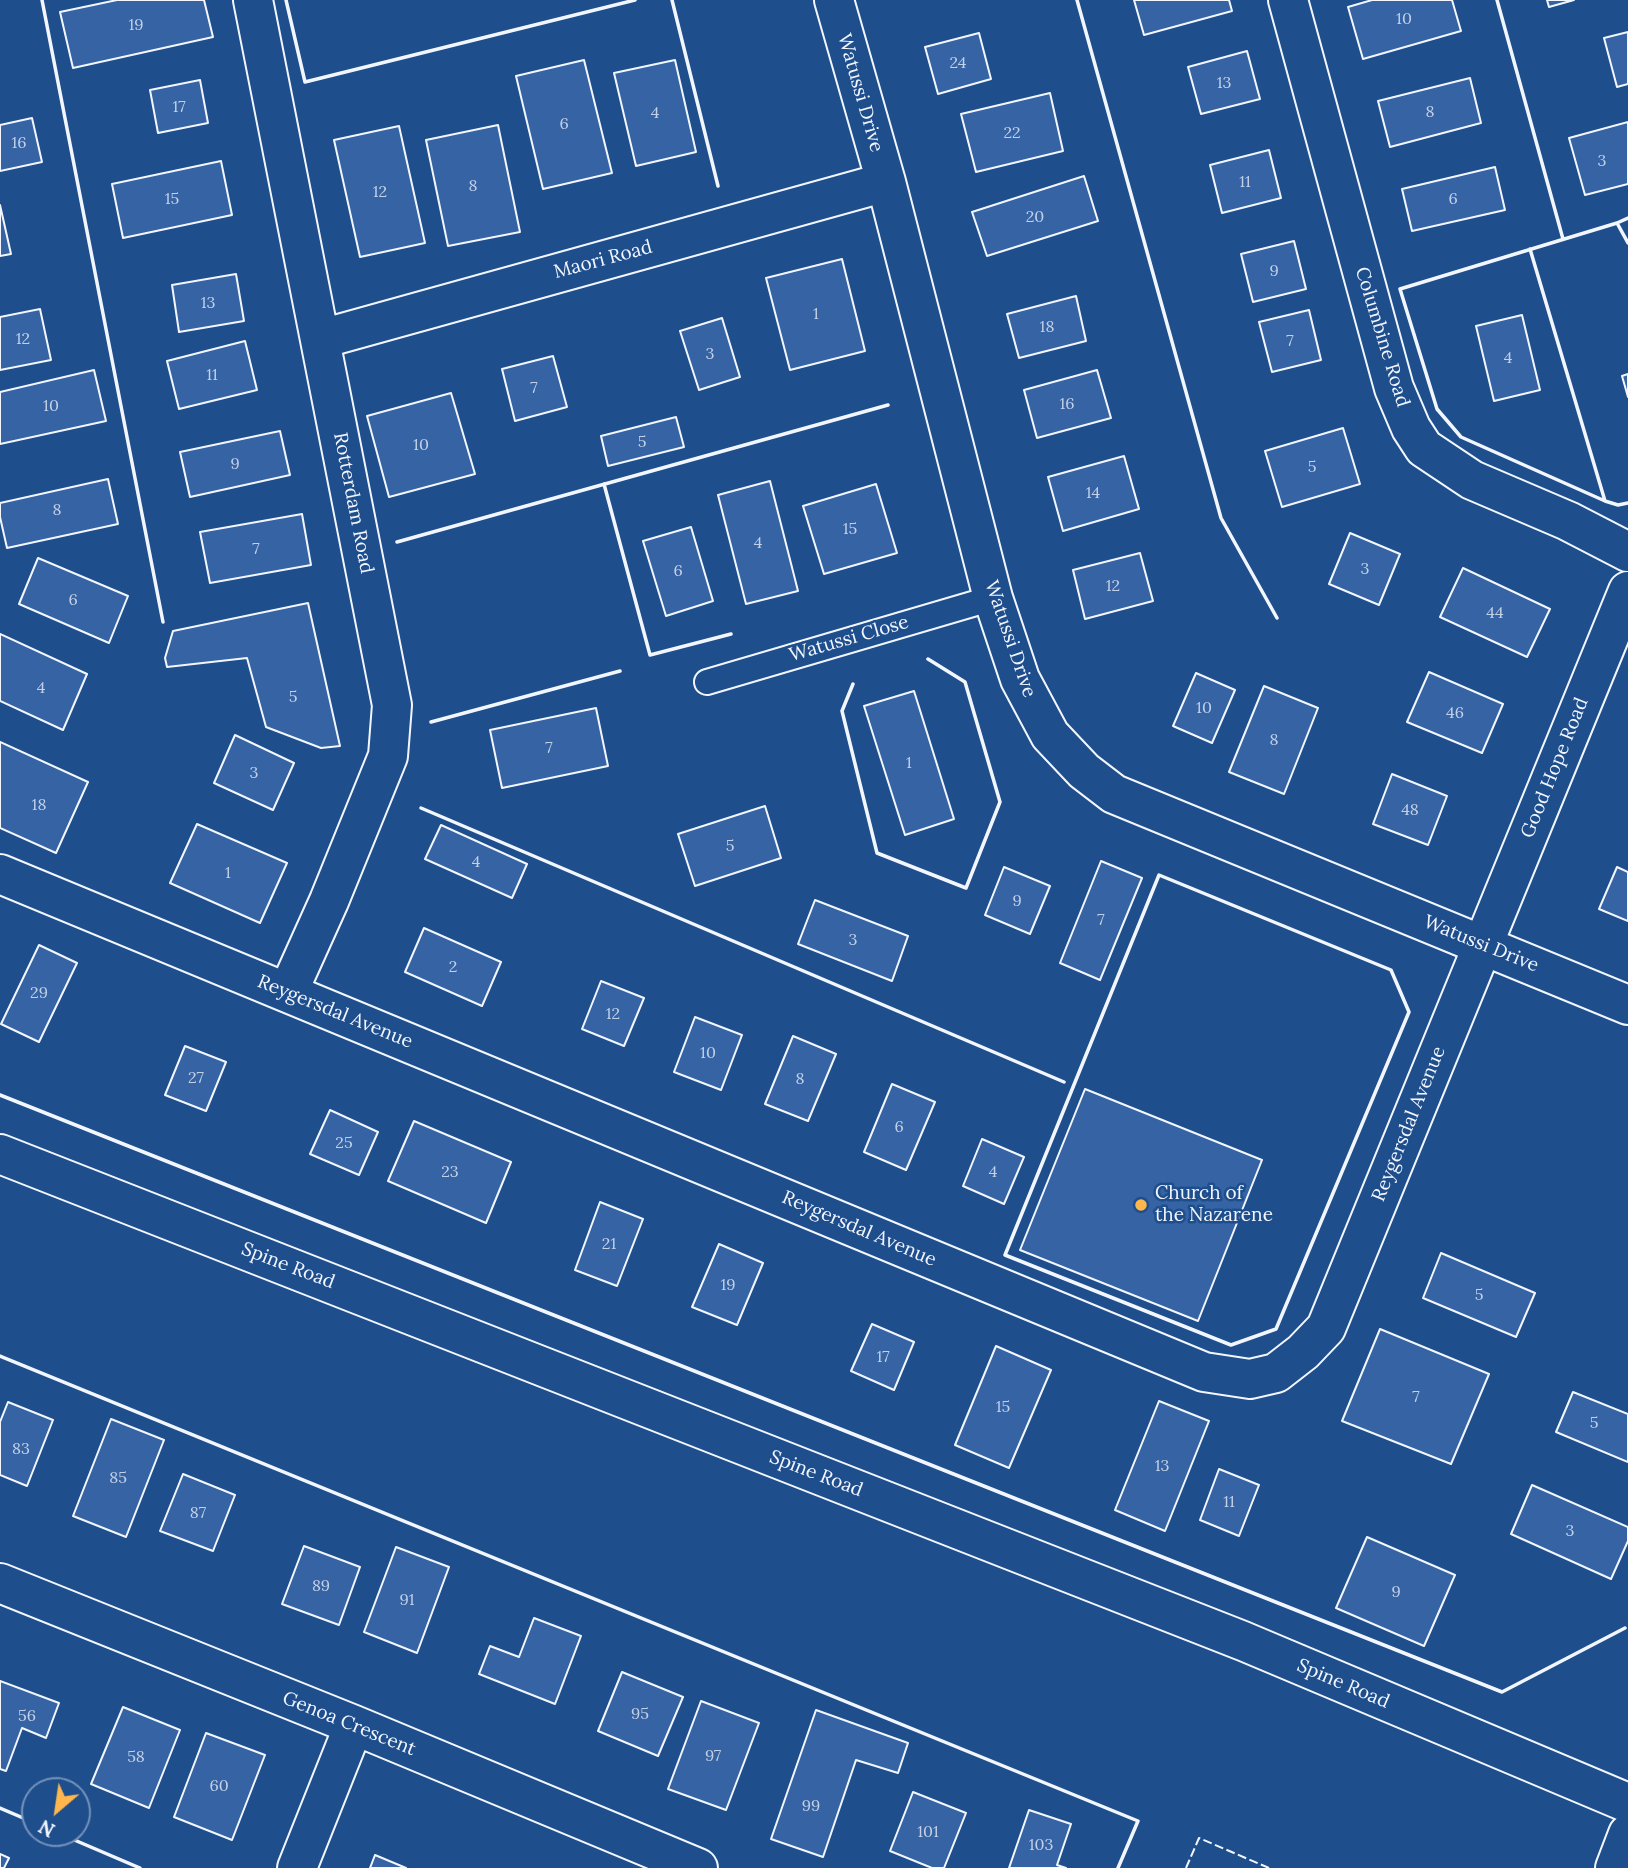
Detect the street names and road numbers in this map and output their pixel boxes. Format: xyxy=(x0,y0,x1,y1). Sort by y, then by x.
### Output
street label: Watussi Drive xyxy=(832,31,888,155)
street label: Maori Road xyxy=(551,236,655,284)
street label: Columbine Road xyxy=(1350,264,1414,410)
street label: Rotterdam Road xyxy=(328,430,378,576)
street label: Watussi Drive xyxy=(979,578,1041,700)
street label: Watussi Close xyxy=(787,611,911,667)
street label: Good Hope Road xyxy=(1516,695,1594,841)
street label: Watussi Drive xyxy=(1420,911,1542,977)
street label: Reygersdal Avenue xyxy=(254,970,416,1054)
street label: Reygersdal Avenue xyxy=(1367,1043,1451,1205)
street label: Reygersdal Avenue xyxy=(778,1186,940,1272)
street label: Spine Road xyxy=(238,1238,338,1294)
street label: Spine Road xyxy=(766,1446,866,1502)
street label: Spine Road xyxy=(1293,1654,1393,1714)
street label: Genoa Crescent xyxy=(279,1687,419,1761)

